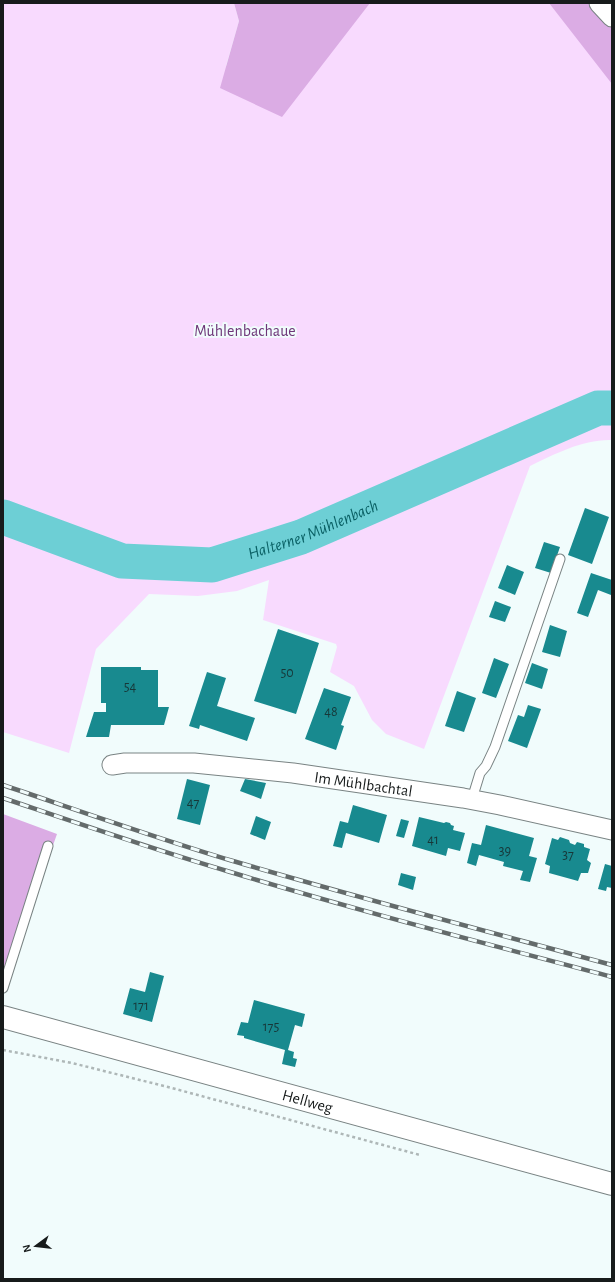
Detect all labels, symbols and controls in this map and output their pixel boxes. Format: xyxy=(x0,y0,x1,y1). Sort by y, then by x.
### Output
park label: Mühlenbachaue xyxy=(194,323,296,339)
water label: Halterner Mühlenbach xyxy=(246,497,380,562)
house number: 50 xyxy=(280,666,294,680)
house number: 54 xyxy=(124,680,137,694)
house number: 48 xyxy=(324,705,338,719)
street label: Im Mühlbachtal xyxy=(313,769,414,799)
house number: 47 xyxy=(187,796,199,810)
house number: 41 xyxy=(427,833,439,847)
house number: 39 xyxy=(499,844,511,858)
house number: 37 xyxy=(562,848,574,862)
house number: 171 xyxy=(133,999,149,1013)
house number: 175 xyxy=(263,1020,279,1034)
street label: Hellweg xyxy=(281,1087,335,1116)
north arrow xyxy=(16,1226,56,1266)
text: N xyxy=(21,1243,33,1254)

